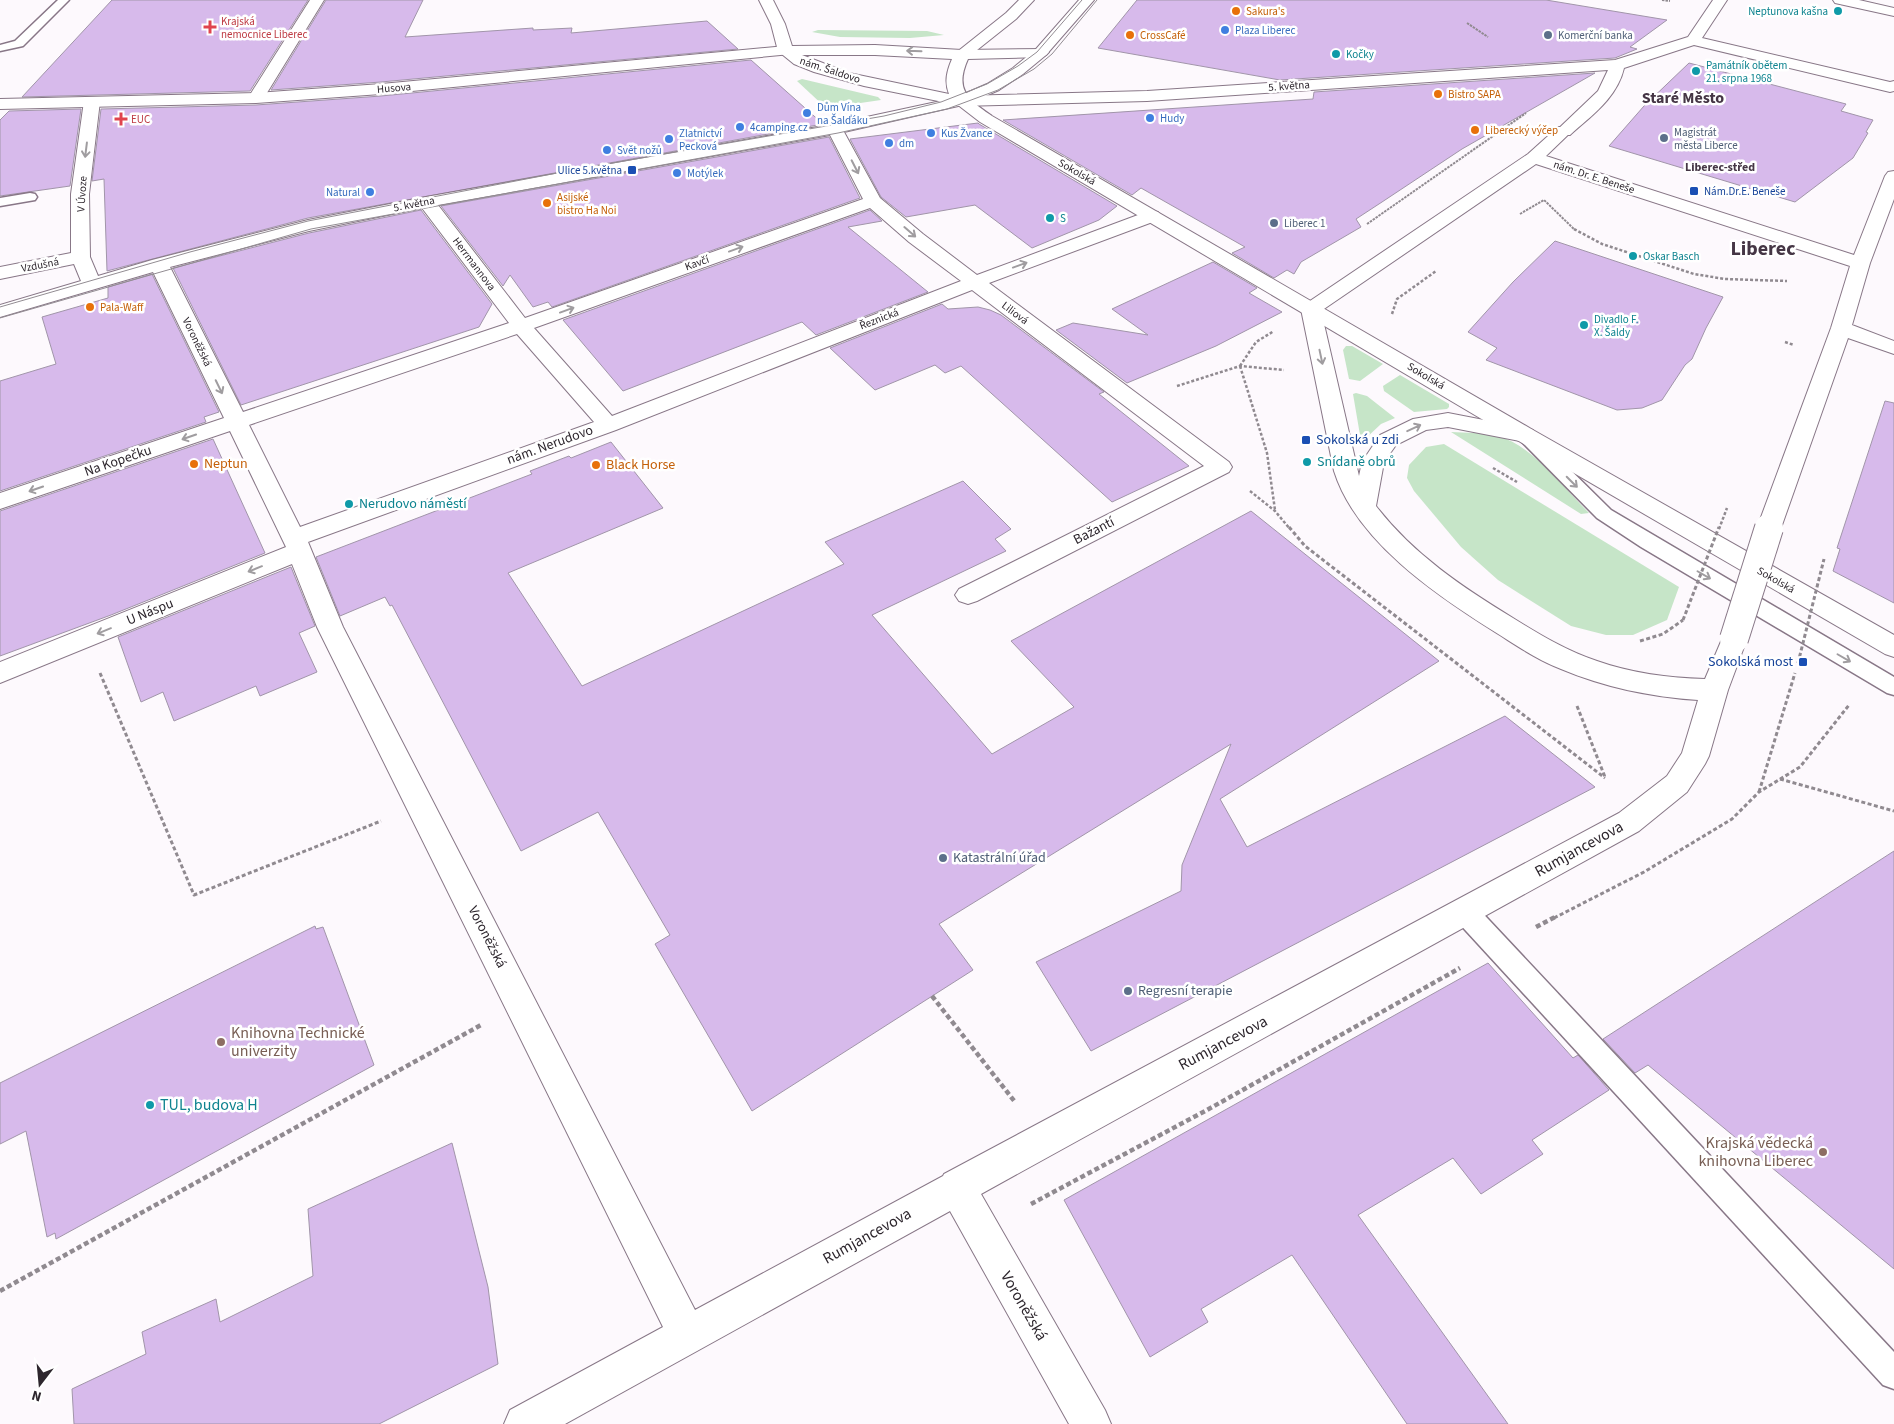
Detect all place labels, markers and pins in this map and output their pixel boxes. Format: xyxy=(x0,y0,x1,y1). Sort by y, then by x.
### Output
place label: Sakura's xyxy=(1246,4,1285,19)
place label: Neptunova kašna xyxy=(1748,4,1828,19)
marker: Sakura's xyxy=(1230,5,1242,17)
marker: Neptunova kašna xyxy=(1832,5,1844,17)
place label: Krajská nemocnice Liberec xyxy=(221,14,308,42)
marker: Krajská nemocnice Liberec xyxy=(203,20,217,34)
place label: Plaza Liberec xyxy=(1235,23,1296,38)
marker: Plaza Liberec xyxy=(1219,24,1231,36)
place label: CrossCafé xyxy=(1140,28,1186,43)
place label: Komerční banka xyxy=(1558,28,1633,43)
marker: CrossCafé xyxy=(1124,29,1136,41)
marker: Komerční banka xyxy=(1542,29,1554,41)
place label: Kočky xyxy=(1346,47,1374,62)
marker: Kočky xyxy=(1330,48,1342,60)
place label: Památník obětem 21. srpna 1968 xyxy=(1706,58,1787,86)
marker: Památník obětem 21. srpna 1968 xyxy=(1690,65,1702,77)
place label: Bistro SAPA xyxy=(1448,87,1501,102)
marker: Bistro SAPA xyxy=(1432,88,1444,100)
place label: Dům Vína na Šalďáku xyxy=(817,100,868,128)
marker: Dům Vína na Šalďáku xyxy=(801,107,813,119)
place label: Hudy xyxy=(1160,111,1184,126)
place label: EUC xyxy=(131,112,150,127)
marker: Hudy xyxy=(1144,112,1156,124)
marker: EUC xyxy=(115,113,127,125)
place label: 4camping.cz xyxy=(750,120,808,135)
marker: 4camping.cz xyxy=(734,121,746,133)
place label: Liberecký výčep xyxy=(1485,123,1558,138)
marker: Liberecký výčep xyxy=(1469,124,1481,136)
place label: Magistrát města Liberce xyxy=(1674,125,1738,153)
place label: Zlatnictví Pecková xyxy=(679,126,722,154)
place label: Kus Žvance xyxy=(941,126,993,141)
marker: Kus Žvance xyxy=(925,127,937,139)
marker: Magistrát města Liberce xyxy=(1658,132,1670,144)
marker: Zlatnictví Pecková xyxy=(663,133,675,145)
place label: dm xyxy=(899,136,914,151)
marker: dm xyxy=(883,137,895,149)
place label: Svět nožů xyxy=(617,143,662,158)
marker: Svět nožů xyxy=(601,144,613,156)
place label: Ulice 5.května xyxy=(558,163,622,178)
marker: Ulice 5.května xyxy=(626,164,638,176)
place label: Motýlek xyxy=(687,166,724,181)
marker: Motýlek xyxy=(671,167,683,179)
place label: Nám.Dr.E. Beneše xyxy=(1704,184,1786,199)
place label: Natural xyxy=(326,185,360,200)
marker: Nám.Dr.E. Beneše xyxy=(1688,185,1700,197)
marker: Natural xyxy=(364,186,376,198)
place label: Asijské bistro Ha Noi xyxy=(557,190,616,218)
marker: Asijské bistro Ha Noi xyxy=(541,197,553,209)
place label: S xyxy=(1060,211,1066,226)
marker: S xyxy=(1044,212,1056,224)
place label: Liberec 1 xyxy=(1284,216,1325,231)
marker: Liberec 1 xyxy=(1268,217,1280,229)
place label: Oskar Basch xyxy=(1643,249,1699,264)
marker: Oskar Basch xyxy=(1627,250,1639,262)
place label: Pala-Waff xyxy=(100,300,144,315)
marker: Pala-Waff xyxy=(84,301,96,313)
place label: Divadlo F. X. Šaldy xyxy=(1594,312,1639,340)
marker: Divadlo F. X. Šaldy xyxy=(1578,319,1590,331)
place label: Sokolská u zdi xyxy=(1316,430,1399,450)
marker: Sokolská u zdi xyxy=(1300,434,1312,446)
place label: Snídaně obrů xyxy=(1317,452,1396,472)
place label: Neptun xyxy=(204,454,248,474)
place label: Black Horse xyxy=(606,455,675,475)
marker: Snídaně obrů xyxy=(1301,456,1313,468)
marker: Neptun xyxy=(188,458,200,470)
marker: Black Horse xyxy=(590,459,602,471)
place label: Nerudovo náměstí xyxy=(359,494,467,514)
marker: Nerudovo náměstí xyxy=(343,498,355,510)
place label: Sokolská most xyxy=(1708,652,1793,672)
marker: Sokolská most xyxy=(1797,656,1809,668)
place label: Katastrální úřad xyxy=(953,848,1046,868)
marker: Katastrální úřad xyxy=(937,852,949,864)
place label: Regresní terapie xyxy=(1138,981,1232,1001)
marker: Regresní terapie xyxy=(1122,985,1134,997)
place label: Knihovna Technické univerzity xyxy=(231,1022,365,1062)
marker: Knihovna Technické univerzity xyxy=(215,1036,227,1048)
place label: TUL, budova H xyxy=(160,1094,258,1116)
marker: TUL, budova H xyxy=(144,1099,156,1111)
place label: Krajská vědecká knihovna Liberec xyxy=(1698,1132,1813,1172)
marker: Krajská vědecká knihovna Liberec xyxy=(1817,1146,1829,1158)

